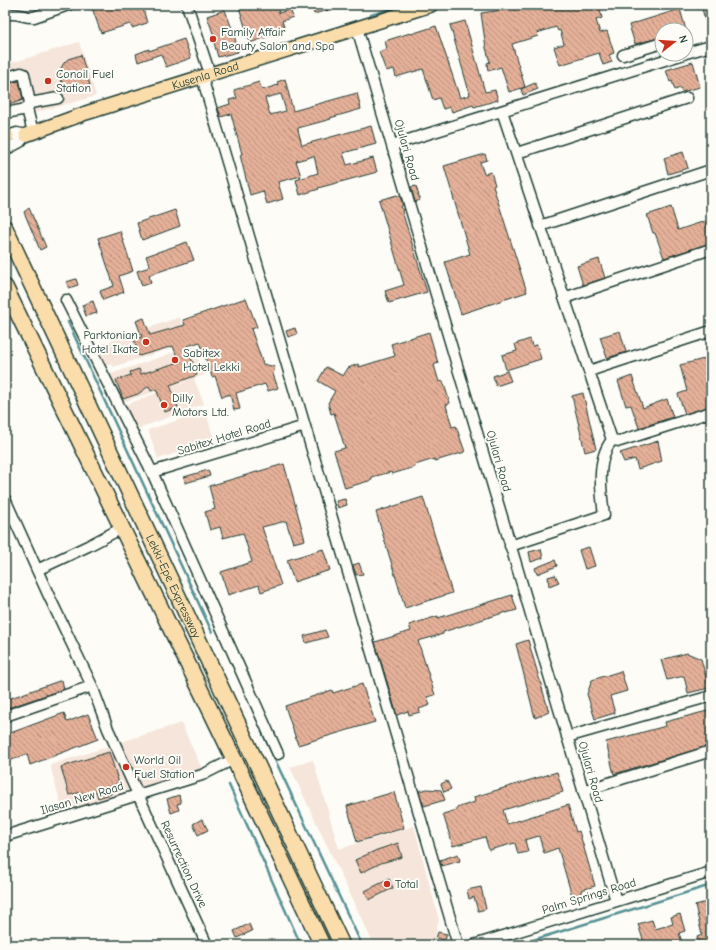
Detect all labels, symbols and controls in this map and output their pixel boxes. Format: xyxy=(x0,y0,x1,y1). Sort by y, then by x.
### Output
north arrow xyxy=(654,22,694,62)
place label: Family Affair Beauty Salon and Spa xyxy=(221,25,334,53)
marker: Family Affair Beauty Salon and Spa xyxy=(208,34,218,44)
text: N xyxy=(676,34,690,45)
street label: Kusenla Road xyxy=(170,59,241,93)
place label: Conoil Fuel Station xyxy=(56,67,114,95)
marker: Conoil Fuel Station xyxy=(43,76,53,86)
street label: Ojulari Road xyxy=(392,118,422,182)
place label: Parktonian Hotel Ikate xyxy=(82,328,138,356)
marker: Parktonian Hotel Ikate xyxy=(141,337,151,347)
place label: Sabitex Hotel Lekki xyxy=(183,346,240,374)
marker: Sabitex Hotel Lekki xyxy=(170,355,180,365)
place label: Dilly Motors Ltd. xyxy=(172,391,229,419)
marker: Dilly Motors Ltd. xyxy=(159,400,169,410)
street label: Sabitex Hotel Road xyxy=(175,416,273,458)
street label: Ojulari Road xyxy=(484,429,514,493)
street label: Lekki-Epe Expressway xyxy=(143,532,204,641)
street label: Ojulari Road xyxy=(576,740,606,804)
place label: World Oil Fuel Station xyxy=(134,753,195,781)
marker: World Oil Fuel Station xyxy=(121,762,131,772)
street label: Ilasan New Road xyxy=(39,779,125,817)
street label: Resurrection Drive xyxy=(158,818,210,910)
street label: Palm Springs Road xyxy=(540,875,638,917)
place label: Total xyxy=(395,877,418,891)
marker: Total xyxy=(382,879,392,889)

